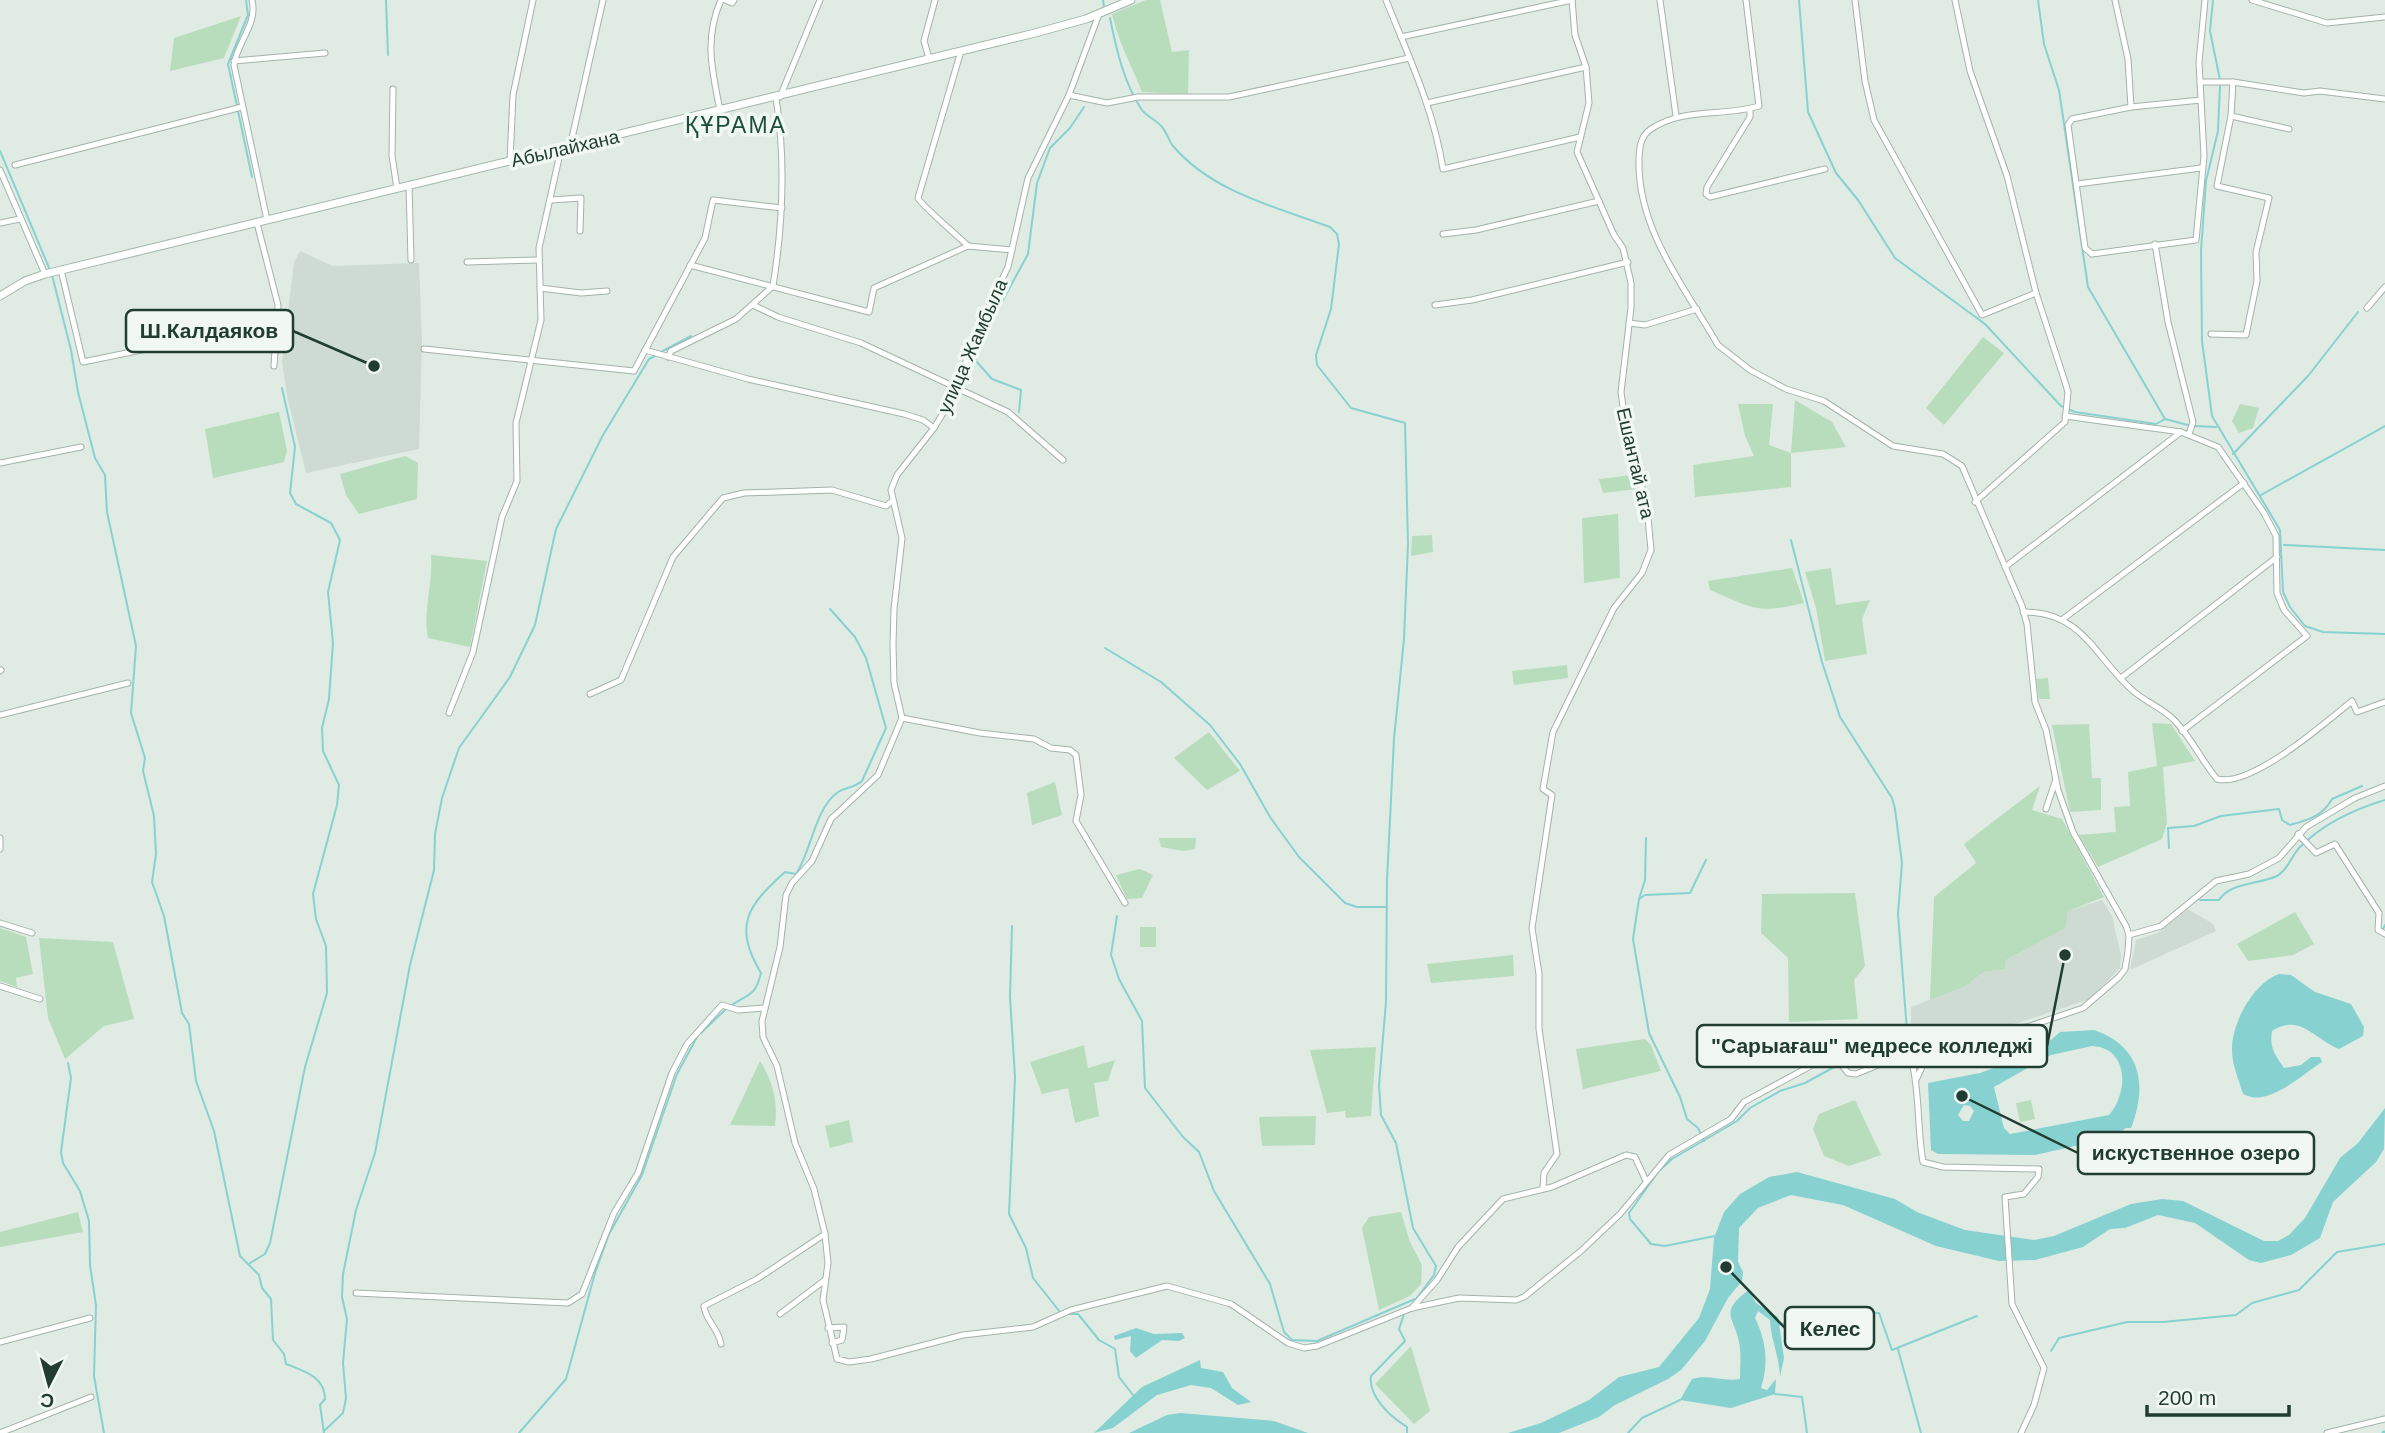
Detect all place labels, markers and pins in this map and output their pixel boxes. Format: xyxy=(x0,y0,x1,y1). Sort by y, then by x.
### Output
callout: Ш.Калдаяков xyxy=(126,310,293,352)
callout: "Сарыағаш" медресе колледжі xyxy=(1697,1025,2047,1067)
callout: искуственное озеро xyxy=(2078,1132,2314,1174)
callout: Келес xyxy=(1785,1307,1874,1349)

